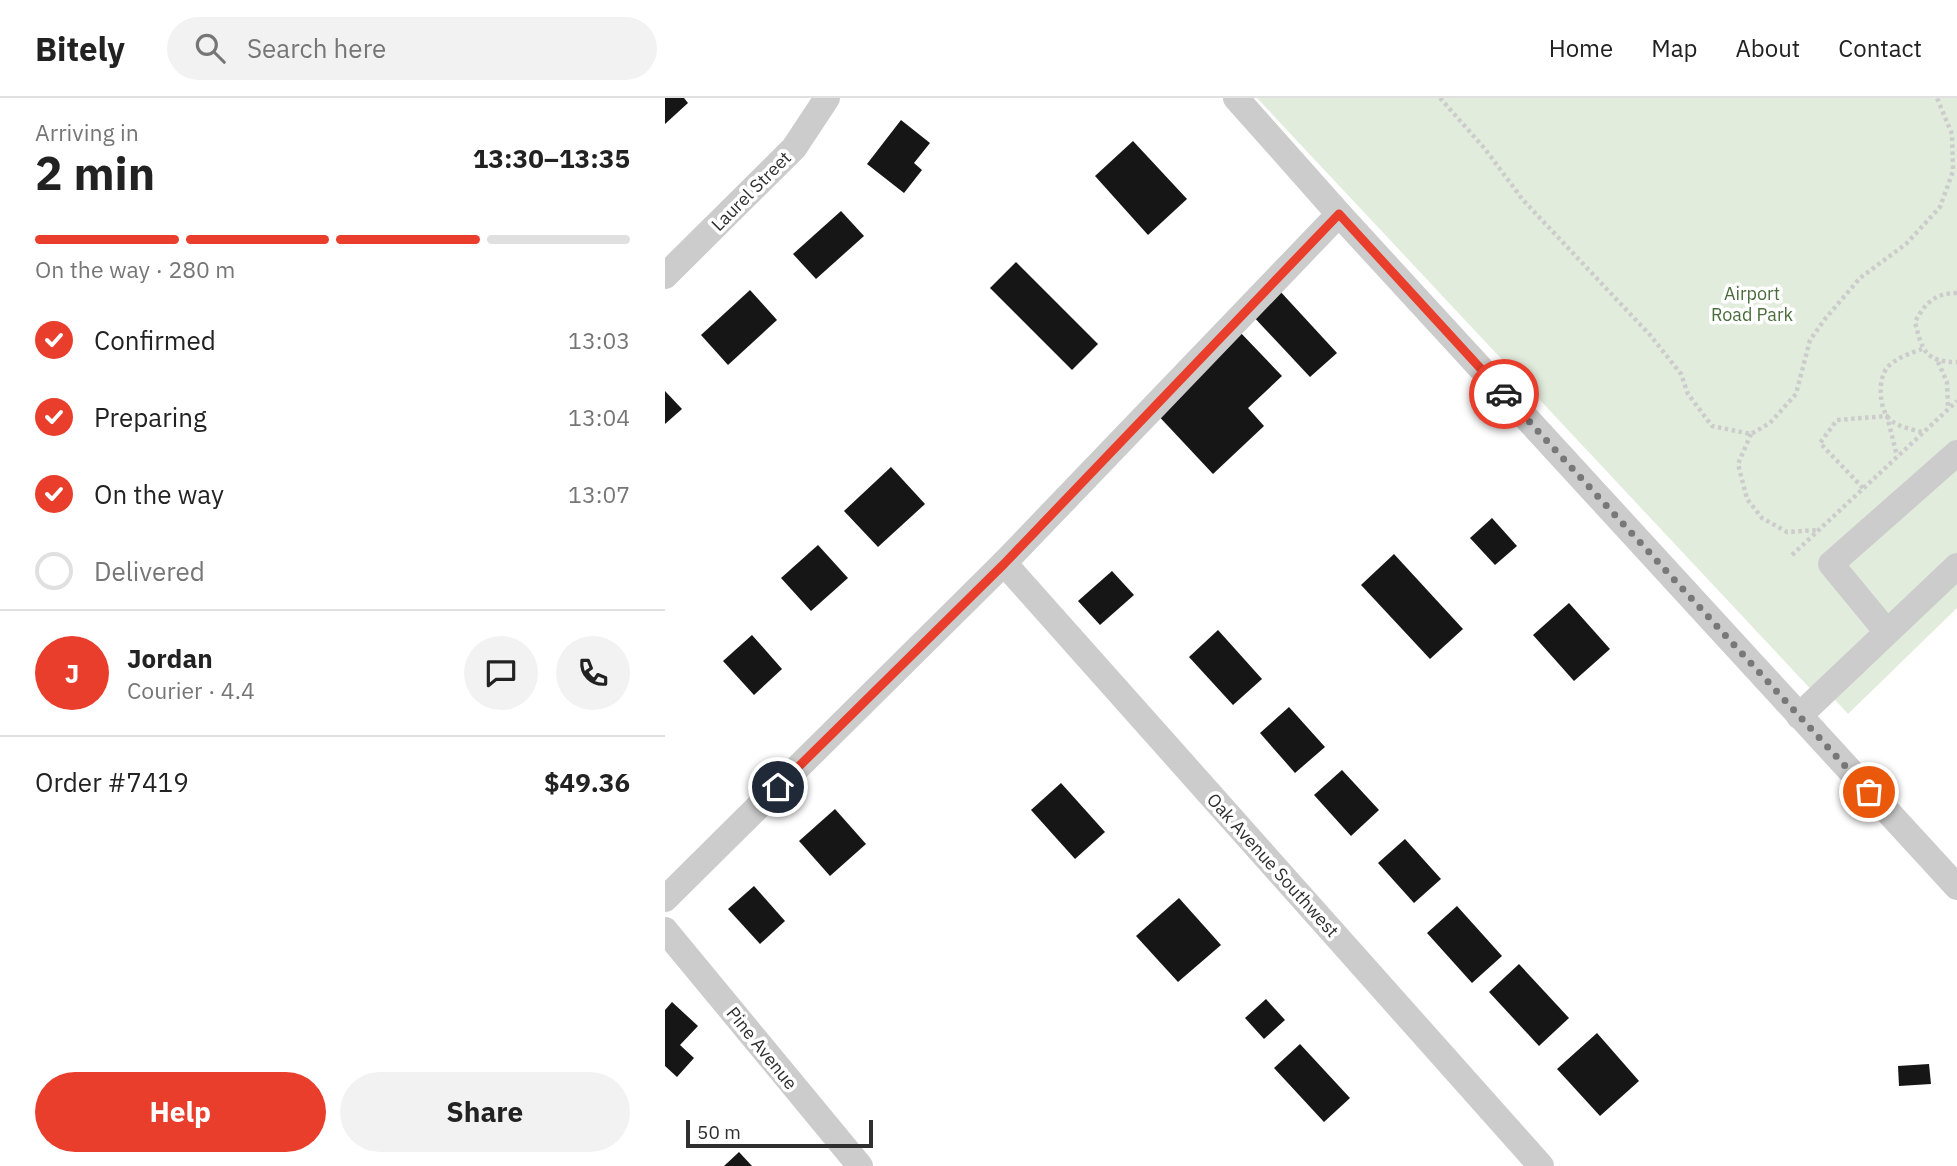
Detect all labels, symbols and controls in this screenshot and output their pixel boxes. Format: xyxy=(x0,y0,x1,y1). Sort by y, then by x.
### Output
search box xyxy=(167,17,657,80)
text: Bitely xyxy=(35,27,125,70)
icon: search xyxy=(191,29,229,67)
text: Search here xyxy=(247,31,386,65)
text: Home xyxy=(1549,32,1613,64)
text: Map xyxy=(1651,32,1697,64)
text: About xyxy=(1735,32,1800,64)
text: Contact xyxy=(1838,32,1922,64)
text: Arriving in xyxy=(35,117,139,147)
text: 13:30–13:35 xyxy=(473,141,630,175)
text: 2 min xyxy=(35,143,155,203)
street label: Laurel Street xyxy=(706,146,796,236)
text: On the way · 280 m xyxy=(35,254,235,284)
park label: Airport Road Park xyxy=(1711,282,1794,326)
icon: check xyxy=(35,321,73,359)
text: Confirmed xyxy=(94,323,216,357)
text: 13:03 xyxy=(568,325,630,355)
courier xyxy=(1469,359,1539,429)
icon: car xyxy=(1485,375,1523,413)
icon: check xyxy=(35,398,73,436)
text: Preparing xyxy=(94,400,207,434)
text: 13:04 xyxy=(568,402,630,432)
icon: check xyxy=(35,475,73,513)
text: On the way xyxy=(94,477,224,511)
text: 13:07 xyxy=(568,479,630,509)
text: Delivered xyxy=(94,554,205,588)
button: chat xyxy=(464,636,538,710)
button: phone xyxy=(556,636,630,710)
text: Jordan xyxy=(127,641,213,675)
text: J xyxy=(65,656,79,690)
text: Courier · 4.4 xyxy=(127,675,255,705)
pin xyxy=(748,757,808,817)
pin xyxy=(1839,762,1899,822)
text: Order #7419 xyxy=(35,765,189,799)
text: $49.36 xyxy=(544,765,630,799)
icon: home xyxy=(759,768,797,806)
icon: bag xyxy=(1850,773,1888,811)
street label: Oak Avenue Southwest xyxy=(1202,788,1344,942)
street label: Pine Avenue xyxy=(722,1002,802,1094)
button: Help xyxy=(35,1072,326,1152)
button: Share xyxy=(340,1072,630,1152)
scale bar xyxy=(686,1117,873,1149)
text: 50 m xyxy=(697,1120,741,1144)

